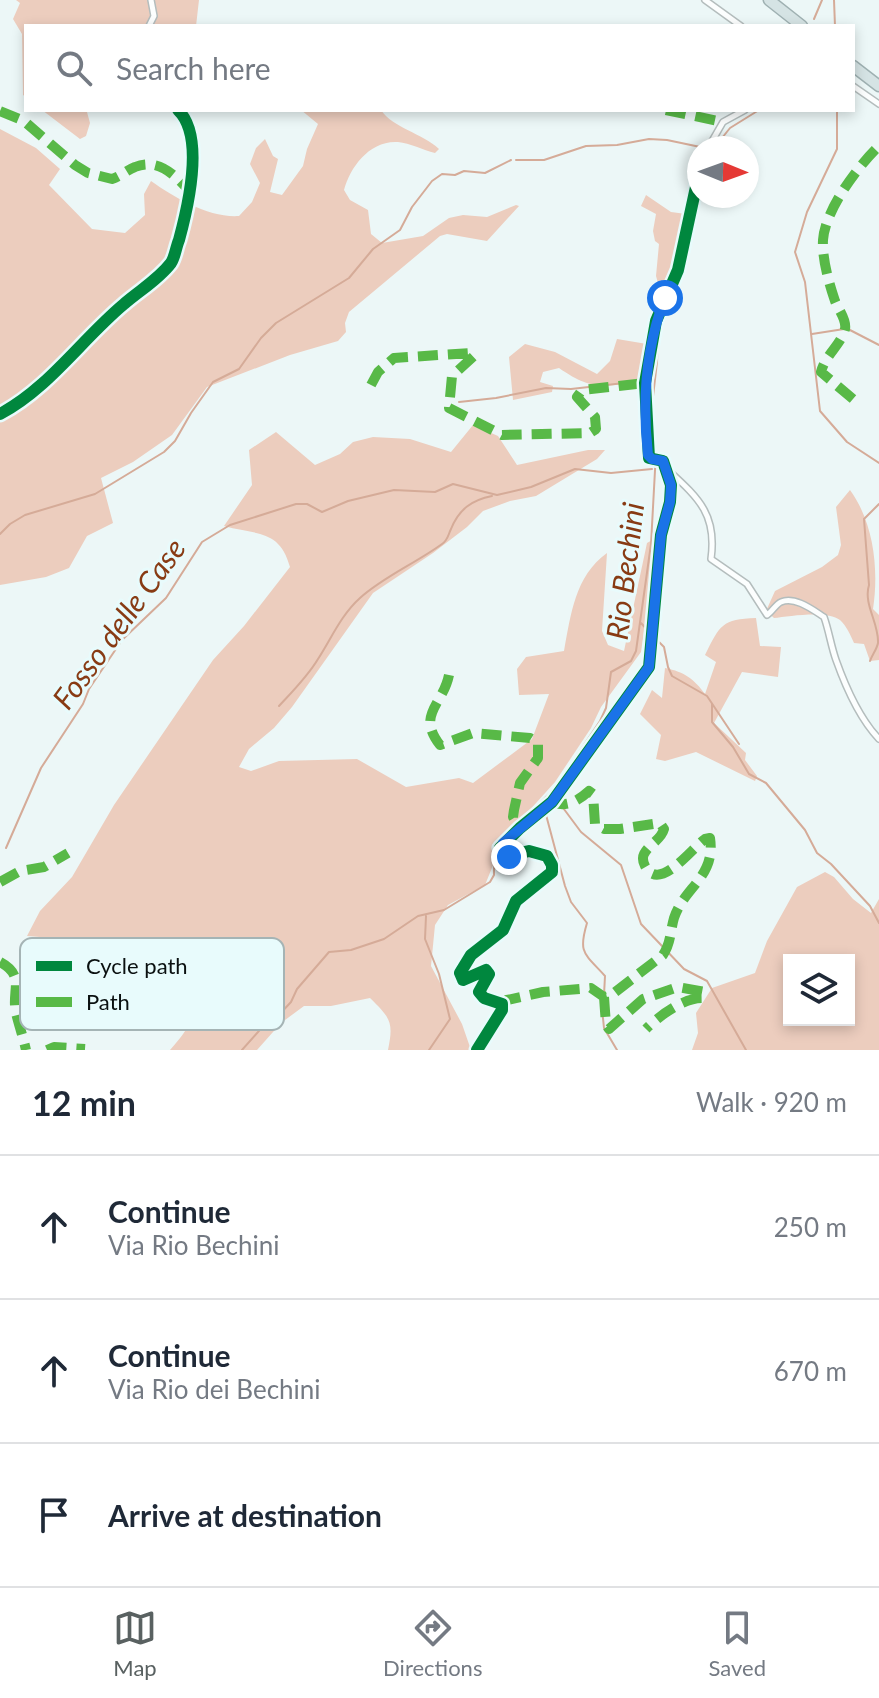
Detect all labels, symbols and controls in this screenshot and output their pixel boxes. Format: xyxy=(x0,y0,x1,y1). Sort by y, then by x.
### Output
search box xyxy=(24,24,855,112)
icon: search xyxy=(52,46,96,90)
text: Search here xyxy=(116,50,271,86)
north arrow xyxy=(687,136,759,208)
route start xyxy=(647,280,683,316)
water label: Rio Bechini xyxy=(598,500,650,642)
water label: Fosso delle Case xyxy=(44,531,192,715)
route end xyxy=(491,839,527,875)
legend xyxy=(20,938,284,1030)
text: Cycle path xyxy=(86,952,188,979)
map controls xyxy=(783,954,855,1026)
button: layers xyxy=(783,954,855,1026)
text: Path xyxy=(86,988,130,1015)
text: 12 min xyxy=(32,1082,136,1123)
text: Walk · 920 m xyxy=(696,1086,847,1118)
text: Continue xyxy=(108,1193,231,1229)
icon: ahead xyxy=(32,1205,76,1249)
text: 250 m xyxy=(774,1211,847,1243)
text: Via Rio Bechini xyxy=(108,1229,279,1261)
text: Continue xyxy=(108,1337,231,1373)
icon: ahead xyxy=(32,1349,76,1393)
text: 670 m xyxy=(774,1355,847,1387)
text: Via Rio dei Bechini xyxy=(108,1373,321,1405)
icon: arrive xyxy=(32,1493,76,1537)
text: Arrive at destination xyxy=(108,1497,382,1533)
tab: Map xyxy=(113,1606,157,1681)
tab: Directions xyxy=(383,1606,482,1681)
tab: Saved xyxy=(708,1606,766,1681)

